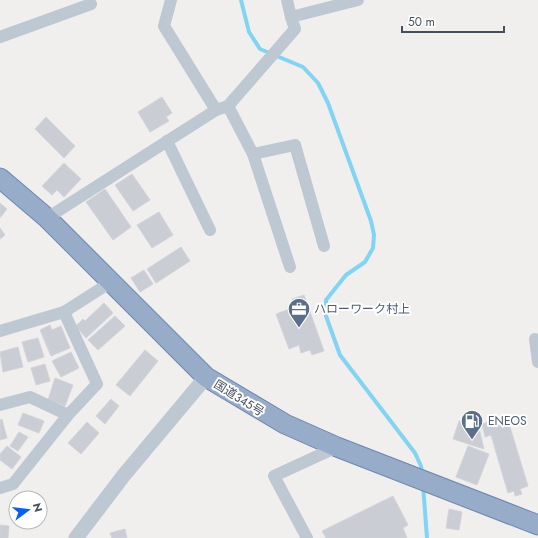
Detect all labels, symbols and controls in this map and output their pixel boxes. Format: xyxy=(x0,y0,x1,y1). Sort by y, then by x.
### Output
scale bar xyxy=(402,8,504,34)
text: 50 m xyxy=(408,13,435,31)
office icon: ハローワーク村上 xyxy=(286,296,312,329)
place label: ハローワーク村上 xyxy=(314,300,410,318)
street label: 国道345号 xyxy=(210,375,268,421)
fuel station icon: ENEOS xyxy=(459,408,485,441)
place label: ENEOS xyxy=(488,412,527,430)
north arrow xyxy=(8,490,48,530)
text: N xyxy=(29,501,47,514)

